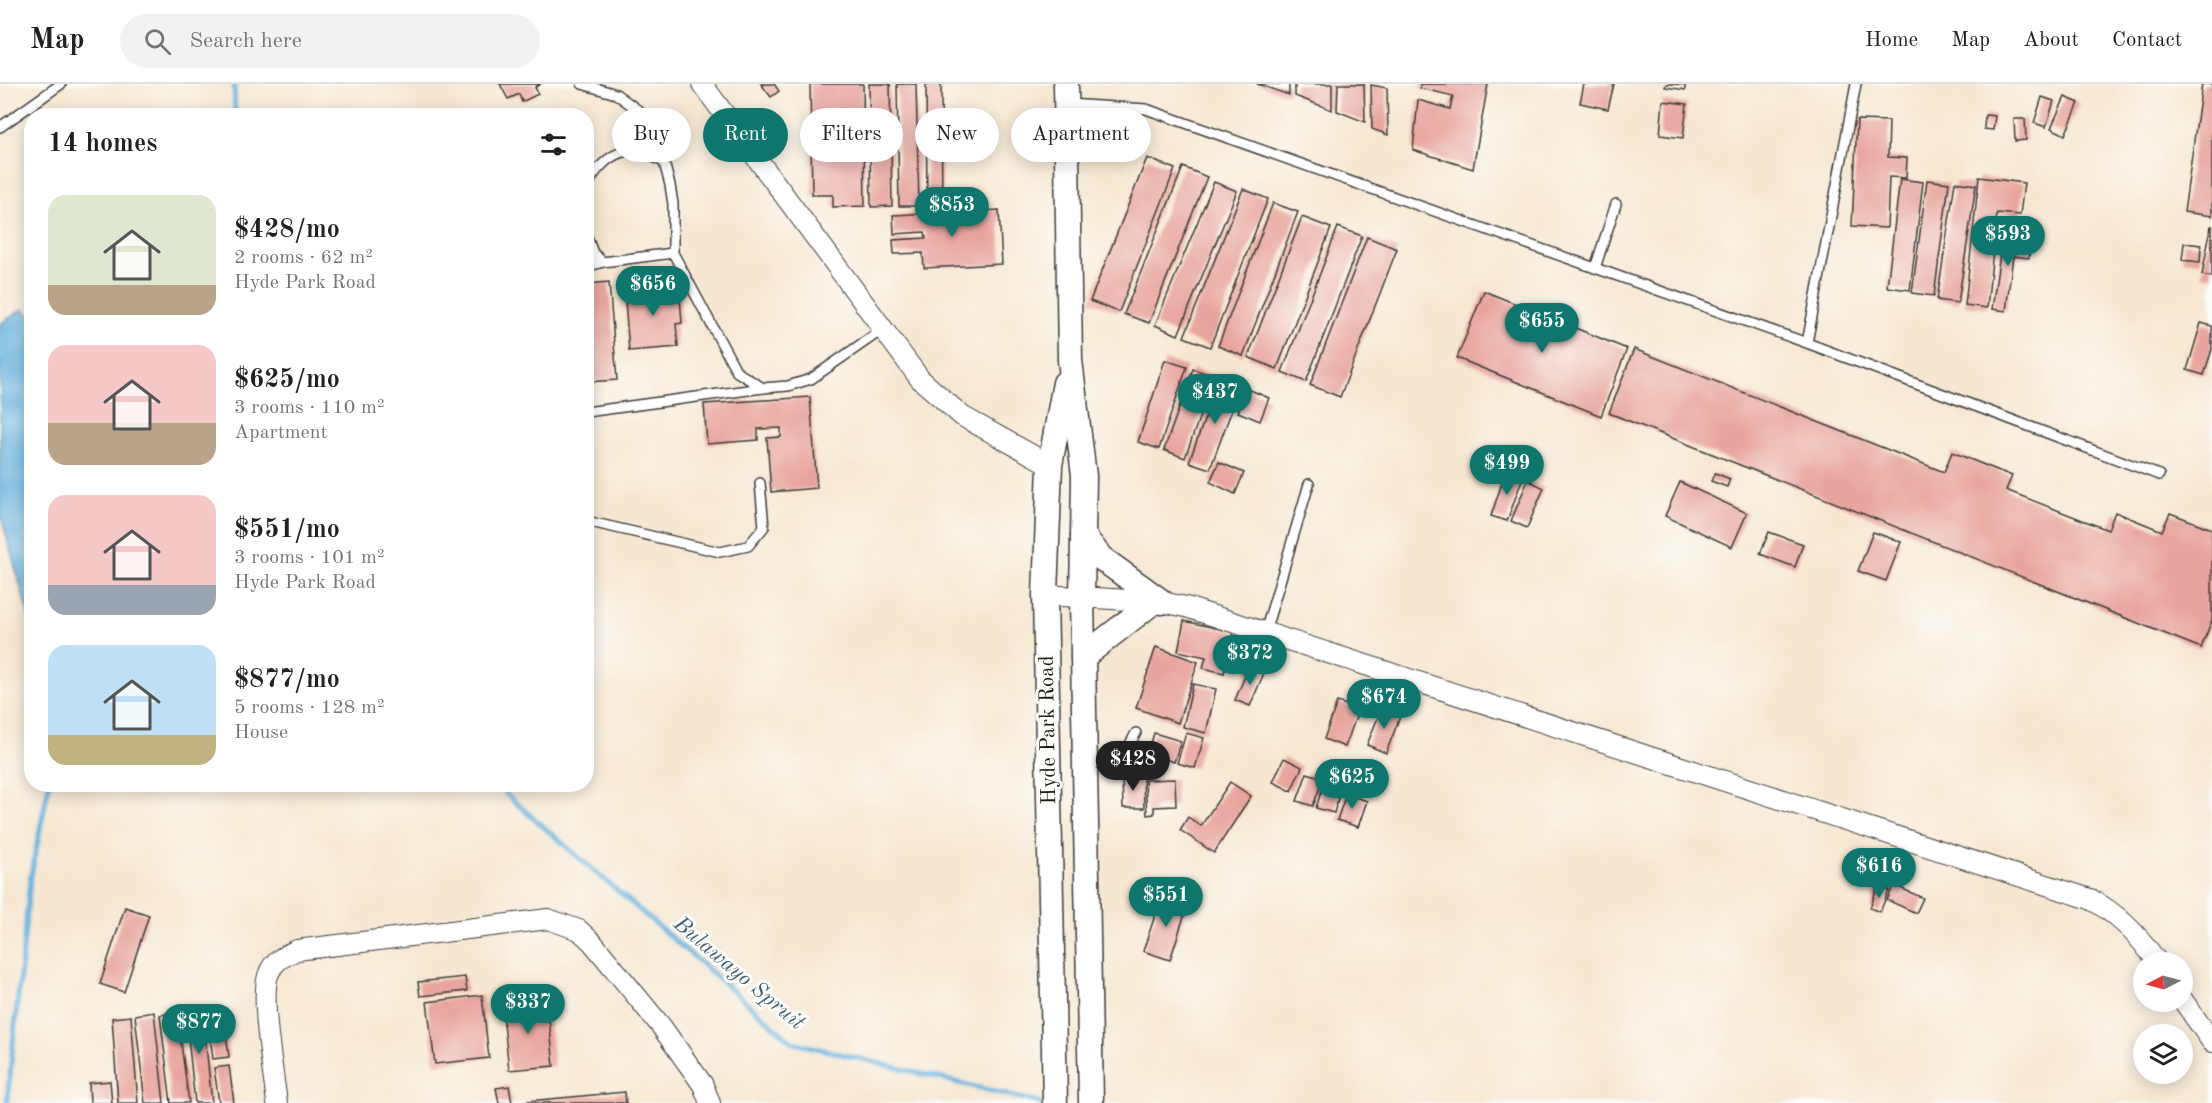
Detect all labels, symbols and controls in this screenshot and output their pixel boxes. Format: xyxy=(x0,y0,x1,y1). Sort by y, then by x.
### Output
search box xyxy=(120,14,540,68)
icon: search xyxy=(141,25,174,58)
text: Map xyxy=(30,27,84,55)
text: Search here xyxy=(189,30,302,52)
text: Home xyxy=(1865,30,1918,51)
text: Map xyxy=(1951,30,1990,51)
text: About xyxy=(2023,30,2079,51)
text: Contact xyxy=(2112,30,2182,51)
chip: Buy xyxy=(612,108,691,162)
chip: Rent xyxy=(703,108,788,162)
chip: Filters xyxy=(800,108,903,162)
chip: New xyxy=(915,108,999,162)
chip: Apartment xyxy=(1011,108,1151,162)
icon: filters xyxy=(537,128,570,161)
text: 14 homes xyxy=(48,131,157,157)
pin: $853 xyxy=(916,187,988,238)
text: $853 xyxy=(929,196,975,216)
pin: $593 xyxy=(1972,216,2044,267)
text: $428/mo xyxy=(234,217,340,243)
icon: home xyxy=(96,219,168,291)
text: $593 xyxy=(1985,225,2031,245)
text: 2 rooms · 62 m² xyxy=(234,248,373,268)
pin: $656 xyxy=(617,266,689,317)
text: Hyde Park Road xyxy=(234,273,376,293)
text: $656 xyxy=(630,275,676,295)
pin: $655 xyxy=(1506,303,1578,354)
text: $655 xyxy=(1519,312,1565,332)
text: $625/mo xyxy=(234,367,340,393)
icon: home xyxy=(96,369,168,441)
pin: $437 xyxy=(1179,374,1251,425)
text: $437 xyxy=(1192,383,1238,403)
text: 3 rooms · 110 m² xyxy=(234,398,384,418)
text: Apartment xyxy=(234,423,328,443)
pin: $499 xyxy=(1471,445,1543,496)
text: $499 xyxy=(1484,454,1530,474)
text: $551/mo xyxy=(234,517,340,543)
icon: home xyxy=(96,519,168,591)
text: 3 rooms · 101 m² xyxy=(234,548,384,568)
text: Hyde Park Road xyxy=(234,573,376,593)
pin: $372 xyxy=(1214,635,1286,686)
text: $372 xyxy=(1227,644,1273,664)
street label: Hyde Park Road xyxy=(1037,655,1060,805)
text: $877/mo xyxy=(234,667,340,693)
icon: home xyxy=(96,669,168,741)
pin: $674 xyxy=(1348,679,1420,730)
text: $674 xyxy=(1361,688,1407,708)
text: 5 rooms · 128 m² xyxy=(234,698,384,718)
text: House xyxy=(234,723,288,743)
pin: $428 xyxy=(1097,741,1169,792)
text: $428 xyxy=(1110,750,1156,770)
pin: $625 xyxy=(1316,759,1388,810)
text: $625 xyxy=(1329,768,1375,788)
pin: $616 xyxy=(1843,848,1915,899)
text: $616 xyxy=(1856,857,1902,877)
pin: $551 xyxy=(1130,877,1202,928)
text: $551 xyxy=(1143,886,1189,906)
water label: Bulawayo Spruit xyxy=(668,912,809,1035)
north arrow xyxy=(2133,952,2193,1012)
map controls xyxy=(2133,952,2193,1084)
pin: $337 xyxy=(492,984,564,1035)
text: $337 xyxy=(505,993,551,1013)
pin: $877 xyxy=(163,1004,235,1055)
text: $877 xyxy=(176,1013,222,1033)
button: layers xyxy=(2133,1024,2193,1084)

